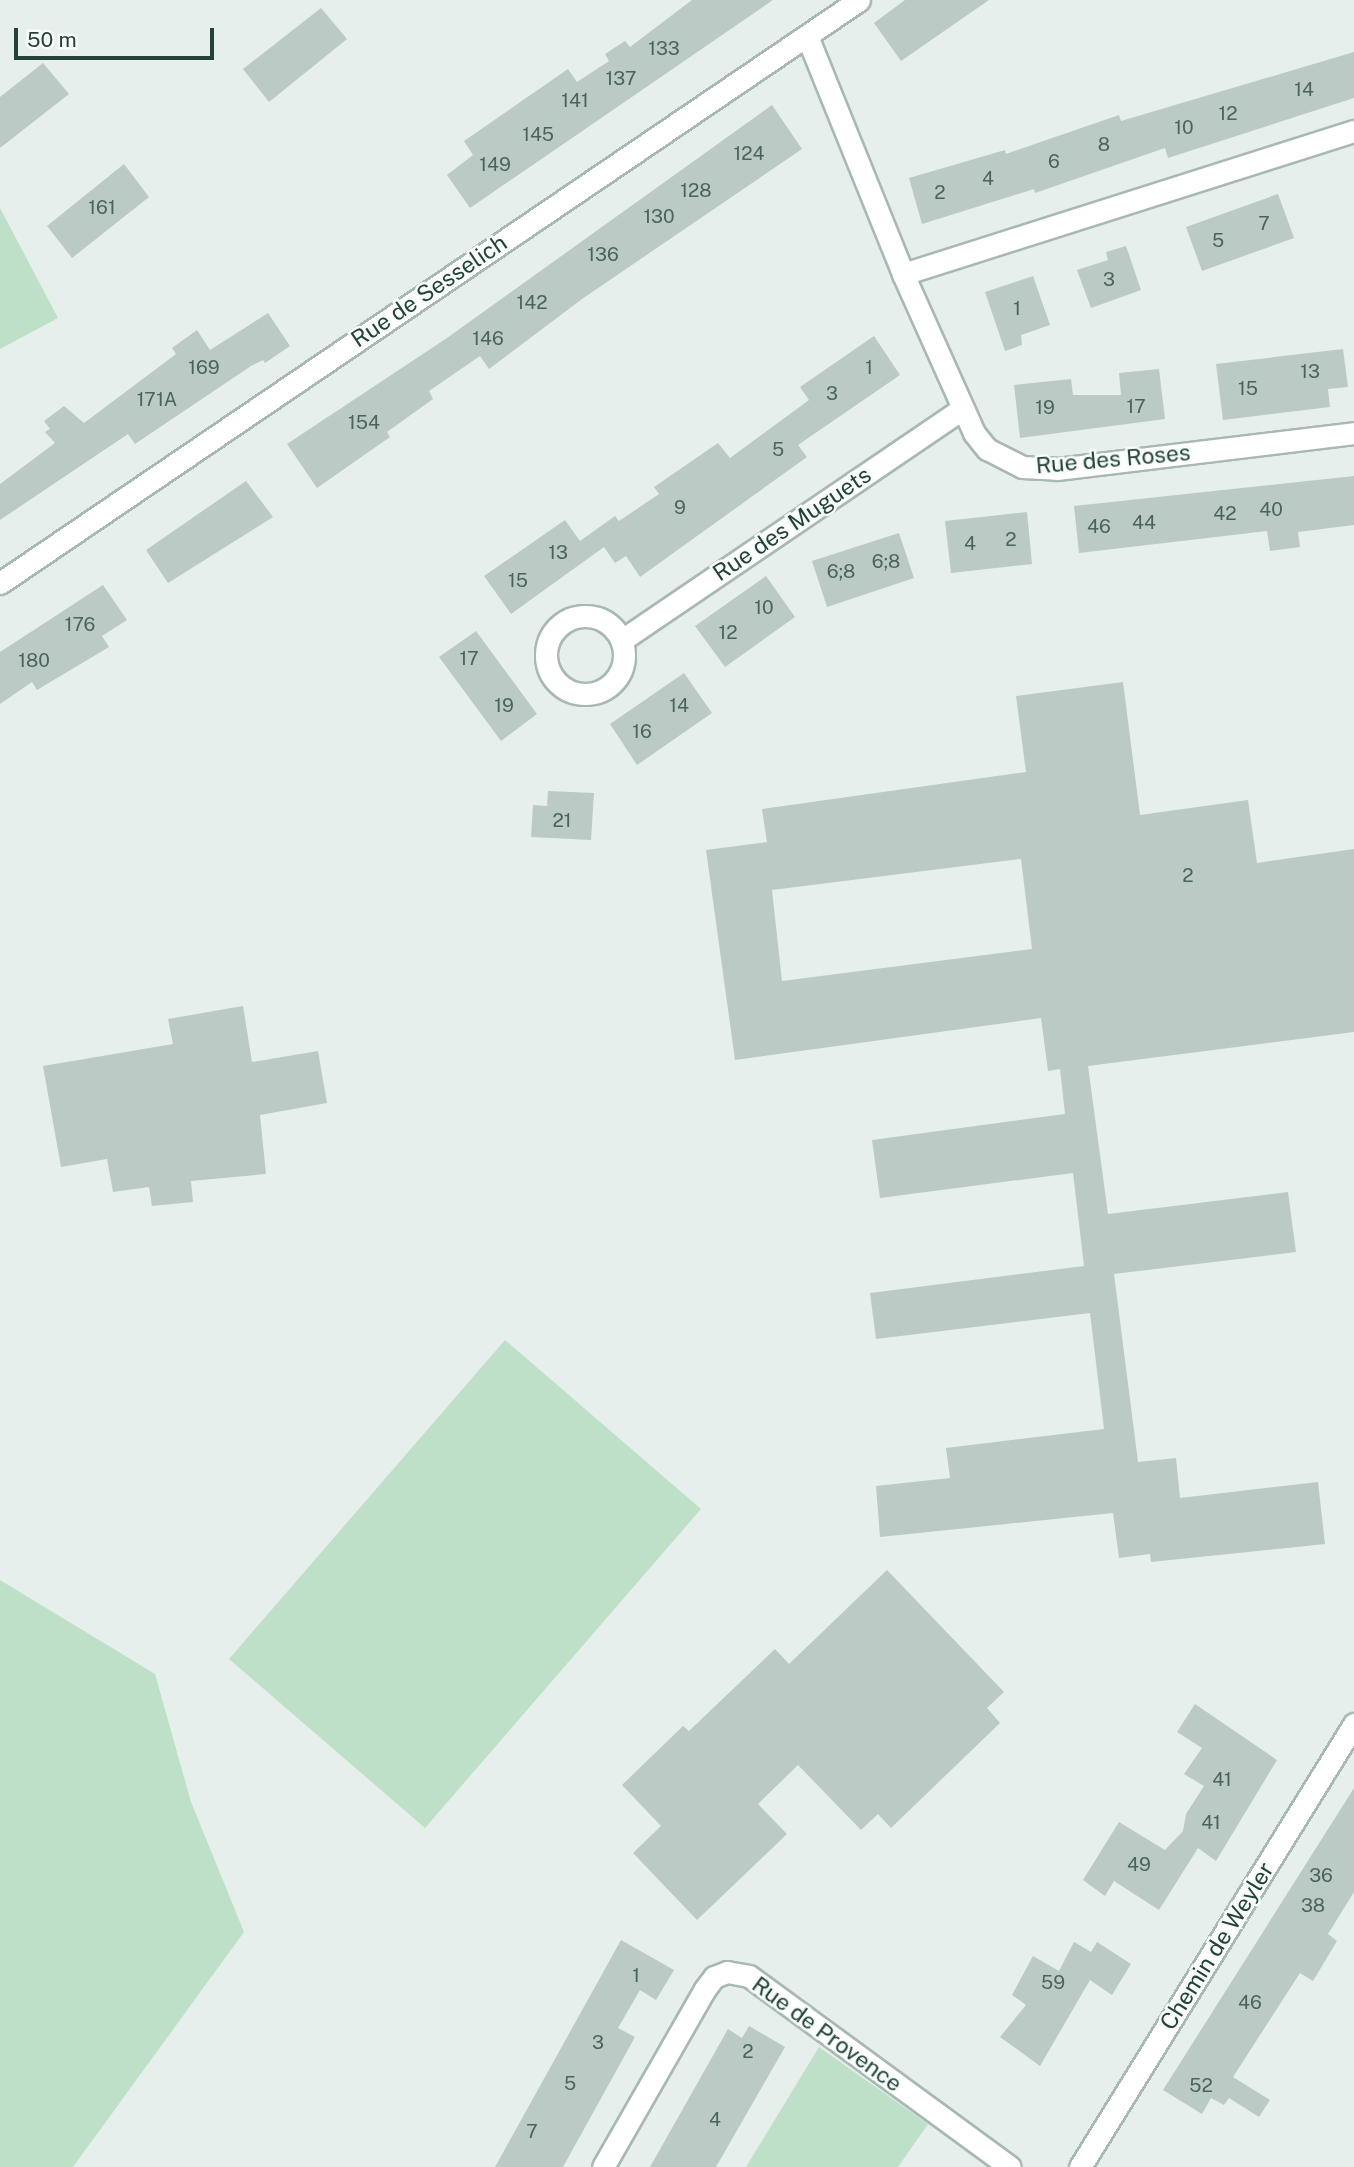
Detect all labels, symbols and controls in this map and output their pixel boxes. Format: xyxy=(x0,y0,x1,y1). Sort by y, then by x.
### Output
scale bar xyxy=(18,14,217,58)
text: 50 m xyxy=(27,27,77,52)
house number: 133 xyxy=(648,38,680,60)
house number: 137 xyxy=(606,68,636,90)
house number: 14 xyxy=(1294,79,1314,101)
house number: 141 xyxy=(561,90,589,112)
house number: 12 xyxy=(1218,103,1238,125)
house number: 10 xyxy=(1174,117,1194,139)
house number: 145 xyxy=(522,124,554,146)
house number: 8 xyxy=(1098,134,1110,156)
house number: 124 xyxy=(734,143,764,165)
house number: 6 xyxy=(1048,151,1060,173)
house number: 149 xyxy=(479,154,511,176)
house number: 4 xyxy=(982,168,994,190)
house number: 128 xyxy=(680,180,712,202)
house number: 2 xyxy=(934,182,946,204)
house number: 161 xyxy=(88,197,116,219)
house number: 130 xyxy=(643,206,675,228)
house number: 7 xyxy=(1258,213,1270,235)
street label: Rue de Sesselich xyxy=(346,229,512,353)
house number: 5 xyxy=(1212,230,1224,252)
house number: 136 xyxy=(587,244,619,266)
house number: 3 xyxy=(1103,269,1115,291)
house number: 142 xyxy=(517,292,547,314)
house number: 1 xyxy=(1013,298,1021,320)
house number: 146 xyxy=(472,328,504,350)
house number: 169 xyxy=(188,357,220,379)
house number: 1 xyxy=(865,357,873,379)
house number: 13 xyxy=(1300,361,1320,383)
house number: 15 xyxy=(1238,378,1258,400)
house number: 3 xyxy=(826,383,838,405)
house number: 171A xyxy=(137,389,177,411)
house number: 17 xyxy=(1126,396,1146,418)
house number: 19 xyxy=(1035,397,1055,419)
house number: 154 xyxy=(348,412,380,434)
street label: Rue des Roses xyxy=(1034,438,1192,480)
house number: 5 xyxy=(772,439,784,461)
street label: Rue des Muguets xyxy=(707,461,877,587)
house number: 9 xyxy=(674,497,686,519)
house number: 40 xyxy=(1259,499,1283,521)
house number: 42 xyxy=(1213,503,1237,525)
house number: 44 xyxy=(1132,512,1156,534)
house number: 46 xyxy=(1087,516,1111,538)
house number: 2 xyxy=(1005,529,1017,551)
house number: 4 xyxy=(964,533,976,555)
house number: 13 xyxy=(548,542,568,564)
house number: 6;8 xyxy=(872,551,900,573)
house number: 6;8 xyxy=(827,561,855,583)
house number: 15 xyxy=(508,570,528,592)
house number: 10 xyxy=(754,597,774,619)
house number: 176 xyxy=(65,614,95,636)
house number: 12 xyxy=(718,622,738,644)
house number: 17 xyxy=(459,648,479,670)
house number: 180 xyxy=(18,650,50,672)
house number: 19 xyxy=(494,695,514,717)
house number: 14 xyxy=(669,695,689,717)
house number: 16 xyxy=(632,721,652,743)
house number: 21 xyxy=(552,810,572,832)
house number: 2 xyxy=(1182,865,1194,887)
house number: 41 xyxy=(1212,1769,1232,1791)
house number: 41 xyxy=(1201,1812,1221,1834)
house number: 49 xyxy=(1127,1854,1151,1876)
street label: Chemin de Weyler xyxy=(1154,1857,1280,2035)
house number: 36 xyxy=(1309,1865,1333,1887)
house number: 38 xyxy=(1301,1895,1325,1917)
house number: 1 xyxy=(632,1965,640,1987)
street label: Rue de Provence xyxy=(746,1970,908,2098)
house number: 59 xyxy=(1041,1972,1065,1994)
house number: 46 xyxy=(1238,1992,1262,2014)
house number: 3 xyxy=(592,2032,604,2054)
house number: 2 xyxy=(742,2041,754,2063)
house number: 5 xyxy=(564,2073,576,2095)
house number: 52 xyxy=(1189,2075,1213,2097)
house number: 4 xyxy=(709,2109,721,2131)
house number: 7 xyxy=(526,2121,538,2143)

